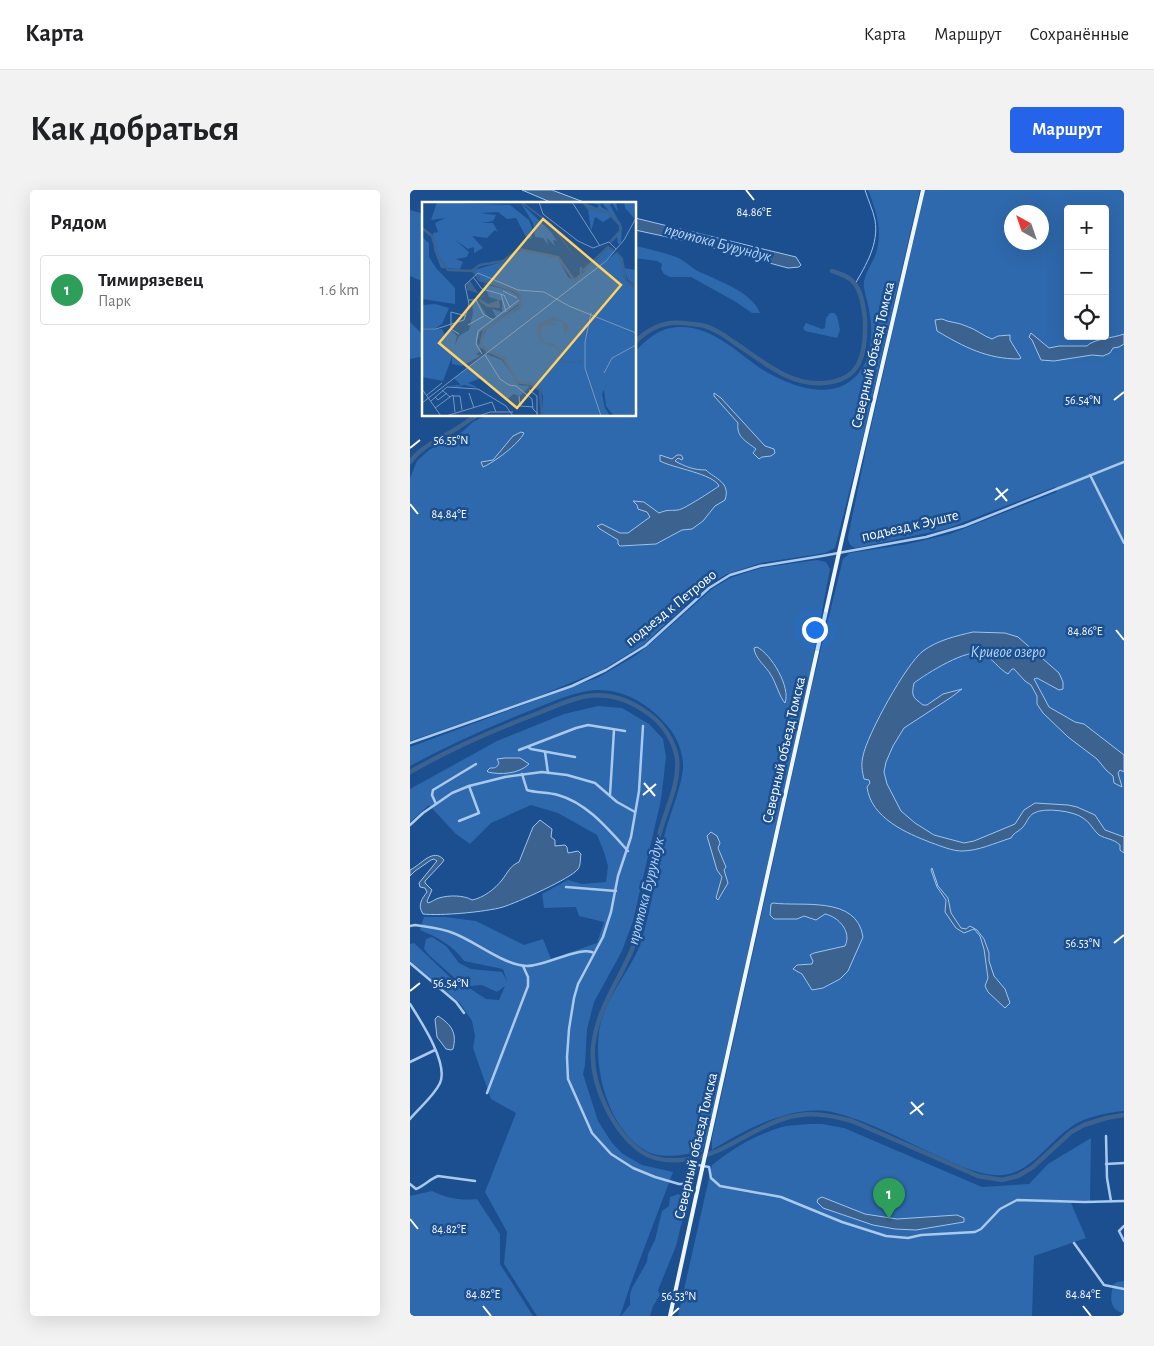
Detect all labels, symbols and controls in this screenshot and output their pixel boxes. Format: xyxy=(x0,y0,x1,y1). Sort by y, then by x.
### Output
text: Карта xyxy=(25,22,84,46)
text: Карта xyxy=(864,26,906,44)
text: Маршрут xyxy=(934,26,1002,44)
text: Сохранённые xyxy=(1030,26,1129,44)
button: Маршрут xyxy=(1010,107,1124,153)
text: Как добраться xyxy=(30,112,239,147)
inset map xyxy=(422,202,636,416)
north arrow xyxy=(1004,205,1049,250)
map controls xyxy=(1064,205,1109,340)
button: + xyxy=(1064,205,1109,250)
text: 84.86°E xyxy=(737,206,772,218)
text: Рядом xyxy=(50,212,107,233)
water label: протока Бурундук xyxy=(663,221,773,266)
button: − xyxy=(1064,250,1109,295)
text: Тимирязевец xyxy=(98,271,203,290)
street label: Северный объезд Томска xyxy=(849,280,897,430)
text: 1 xyxy=(64,282,70,298)
text: 1.6 km xyxy=(320,282,359,298)
text: Парк xyxy=(98,293,131,309)
button: locate xyxy=(1064,295,1109,340)
text: 56.54°N xyxy=(1065,394,1101,406)
text: 56.55°N xyxy=(433,434,469,446)
text: 84.84°E xyxy=(432,508,467,520)
street label: подъезд к Эуште xyxy=(860,508,960,544)
street label: подъезд к Петрово xyxy=(623,567,719,649)
your location xyxy=(802,617,828,643)
text: 84.86°E xyxy=(1068,625,1103,637)
water label: Кривое озеро xyxy=(971,644,1045,661)
street label: Северный объезд Томска xyxy=(760,675,808,825)
water label: протока Бурундук xyxy=(625,835,668,946)
text: 56.53°N xyxy=(1065,937,1101,949)
text: 56.54°N xyxy=(433,977,469,989)
street label: Северный объезд Томска xyxy=(672,1071,720,1221)
pin: 1 xyxy=(873,1178,905,1219)
text: 84.82°E xyxy=(432,1223,467,1235)
text: 84.82°E xyxy=(466,1288,501,1300)
text: 84.84°E xyxy=(1066,1288,1101,1300)
text: 56.53°N xyxy=(661,1290,697,1302)

